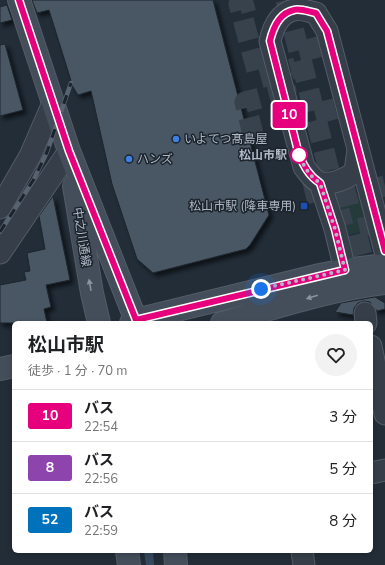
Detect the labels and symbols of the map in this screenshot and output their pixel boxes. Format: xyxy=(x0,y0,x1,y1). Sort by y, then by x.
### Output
line badge: 10 xyxy=(271,102,307,128)
place label: いよてつ髙島屋 xyxy=(184,131,268,147)
marker: いよてつ髙島屋 xyxy=(171,134,181,144)
marker: 松山市駅 xyxy=(290,146,308,164)
place label: 松山市駅 xyxy=(239,147,287,163)
place label: ハンズ xyxy=(137,151,173,167)
marker: ハンズ xyxy=(124,154,134,164)
place label: 松山市駅 (降車専用) xyxy=(189,198,296,214)
marker: 松山市駅 (降車専用) xyxy=(299,201,309,211)
street label: 中之川通線 xyxy=(69,206,95,268)
one-way arrow xyxy=(87,279,93,291)
your location xyxy=(251,279,271,299)
one-way arrow xyxy=(305,294,317,300)

